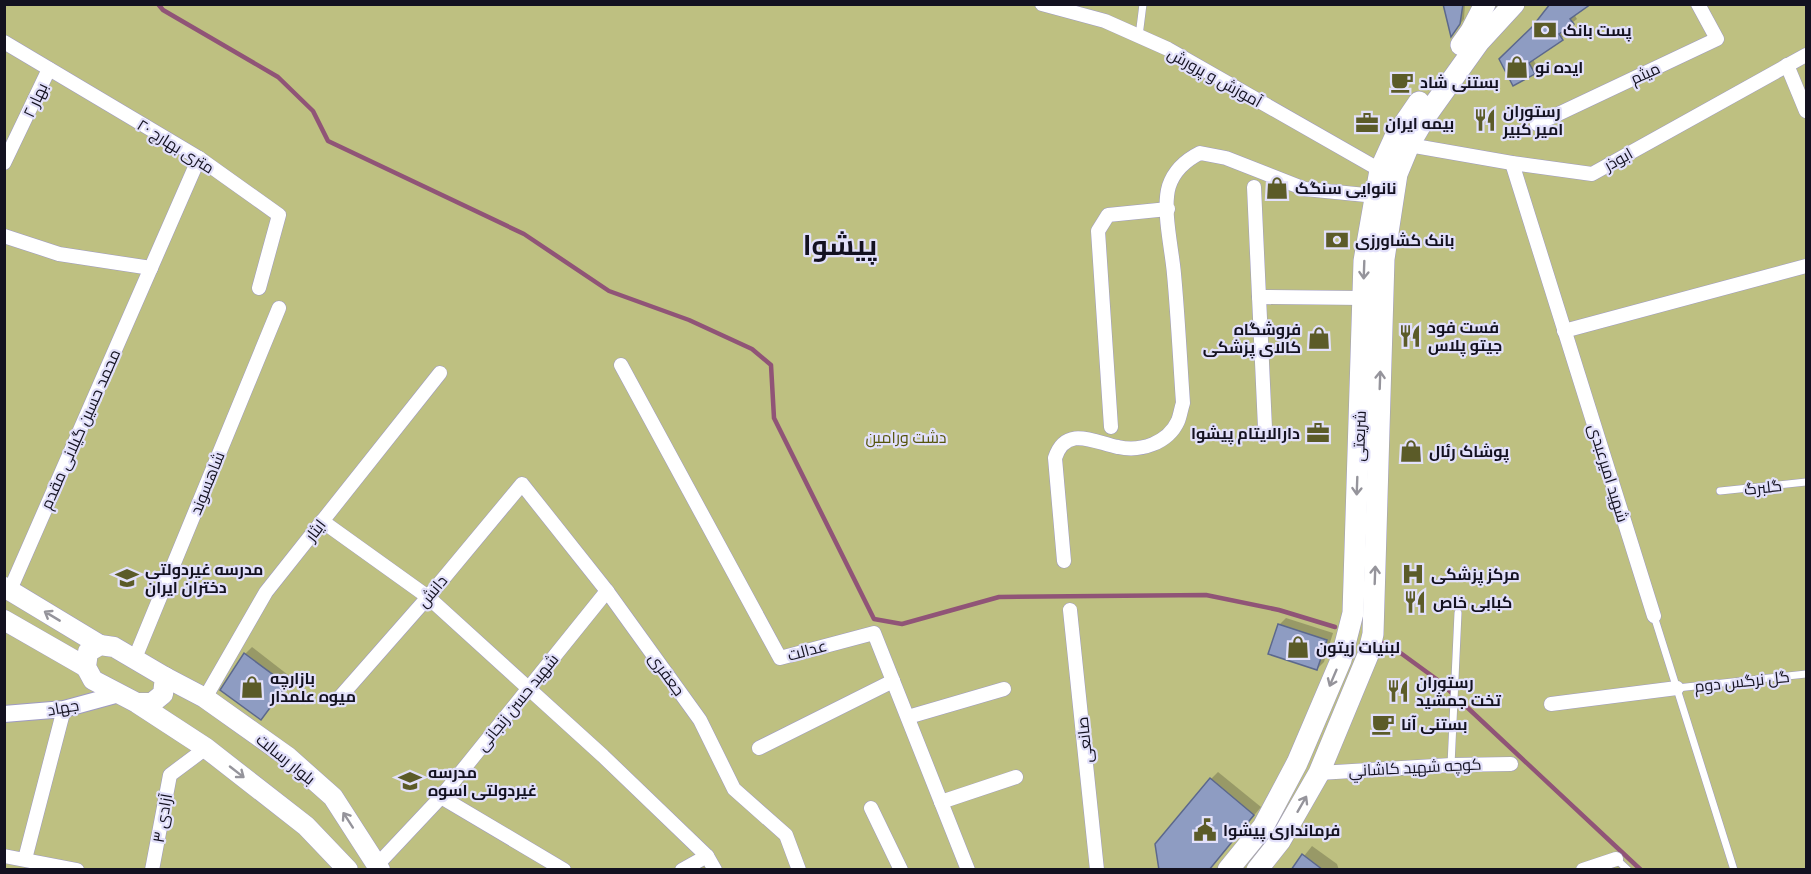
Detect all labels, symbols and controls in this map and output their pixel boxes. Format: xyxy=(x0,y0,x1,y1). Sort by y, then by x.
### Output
bank icon: پست بانک xyxy=(1532,17,1558,43)
place label: پست بانک xyxy=(1563,20,1632,42)
street label: آموزش و پرورش xyxy=(1163,43,1266,113)
shop icon: ایده نو xyxy=(1504,54,1530,80)
place label: ایده نو xyxy=(1535,57,1583,77)
street label: میثم xyxy=(1627,58,1664,90)
cafe icon: بستنی شاد xyxy=(1389,69,1415,95)
place label: بستنی شاد xyxy=(1420,72,1499,92)
street label: بهار ۲ xyxy=(18,79,53,121)
place label: رستوران امیر کبیر xyxy=(1502,101,1563,139)
restaurant icon: رستوران امیر کبیر xyxy=(1472,107,1498,133)
office icon: بیمه ایران xyxy=(1354,110,1380,136)
place label: بیمه ایران xyxy=(1385,113,1454,133)
street label: ۲۰ متری بهارچ xyxy=(133,114,218,179)
street label: ابوذر xyxy=(1599,143,1636,175)
shop icon: نانوایی سنگک xyxy=(1264,175,1290,201)
place label: نانوایی سنگک xyxy=(1295,178,1397,198)
district label: پیشوا xyxy=(803,226,877,265)
bank icon: بانک کشاورزی xyxy=(1324,227,1350,253)
place label: بانک کشاورزی xyxy=(1355,230,1455,250)
one-way arrow xyxy=(1358,260,1369,280)
place label: فست فود جیتو پلاس xyxy=(1428,317,1502,357)
place label: فروشگاه کالای پزشکی xyxy=(1203,319,1301,359)
restaurant icon: فست فود جیتو پلاس xyxy=(1397,323,1423,349)
shop icon: فروشگاه کالای پزشکی xyxy=(1306,325,1332,351)
street label: محمد حسین گیلانی مقدم xyxy=(36,346,126,513)
one-way arrow xyxy=(1375,371,1386,391)
street label: شریعتی xyxy=(1348,410,1371,462)
office icon: دارالایتام پیشوا xyxy=(1305,420,1331,446)
street label: شهید امیرعبدی xyxy=(1584,421,1633,525)
place label: دارالایتام پیشوا xyxy=(1191,423,1300,445)
park label: دشت ورامین xyxy=(865,427,947,448)
shop icon: پوشاک رئال xyxy=(1398,438,1424,464)
place label: پوشاک رئال xyxy=(1429,441,1509,463)
street label: شاهسوند xyxy=(185,448,229,518)
street label: گلبرگ xyxy=(1743,475,1783,499)
one-way arrow xyxy=(1351,476,1363,496)
street label: ایثار xyxy=(300,515,330,546)
place label: مدرسه غیردولتی دختران ایران xyxy=(145,559,263,597)
hospital icon: مرکز پزشکی xyxy=(1400,561,1426,587)
place label: مرکز پزشکی xyxy=(1431,564,1520,586)
school or university icon: مدرسه غیردولتی دختران ایران xyxy=(114,565,140,591)
one-way arrow xyxy=(1369,566,1381,586)
street label: دانش xyxy=(413,571,452,612)
restaurant icon: کبابی خاص xyxy=(1402,589,1428,615)
place label: کبابی خاص xyxy=(1433,592,1512,612)
one-way arrow xyxy=(44,609,61,621)
shop icon: لبنیات زیتون xyxy=(1285,634,1311,660)
street label: عدالت xyxy=(785,635,829,665)
place label: لبنیات زیتون xyxy=(1316,637,1400,657)
street label: شهید حسن زنجانی xyxy=(472,649,563,755)
street label: جعفری xyxy=(644,649,689,700)
street label: گل نرگس دوم xyxy=(1693,666,1791,698)
place label: بازارچه میوه علمدار xyxy=(269,668,356,706)
one-way arrow xyxy=(1327,668,1338,687)
place label: رستوران تخت جمشید xyxy=(1416,672,1502,710)
shop icon: بازارچه میوه علمدار xyxy=(239,674,265,700)
restaurant icon: رستوران تخت جمشید xyxy=(1385,678,1411,704)
street label: جهاد xyxy=(46,694,81,721)
cafe icon: بستنی آنا xyxy=(1370,711,1396,737)
place label: بستنی آنا xyxy=(1401,714,1467,734)
street label: صانعی xyxy=(1072,716,1097,764)
street label: بلوار رسالت xyxy=(252,729,320,789)
street label: كوچه شهيد كاشاني xyxy=(1348,754,1482,784)
place label: مدرسه غیردولتی اسوه xyxy=(428,762,537,800)
one-way arrow xyxy=(229,765,245,778)
school or university icon: مدرسه غیردولتی اسوه xyxy=(397,768,423,794)
street label: آزادی ۳ xyxy=(148,791,177,844)
one-way arrow xyxy=(1296,796,1308,813)
one-way arrow xyxy=(342,813,354,829)
public building icon: فرمانداری پیشوا xyxy=(1192,817,1218,843)
place label: فرمانداری پیشوا xyxy=(1223,820,1340,842)

